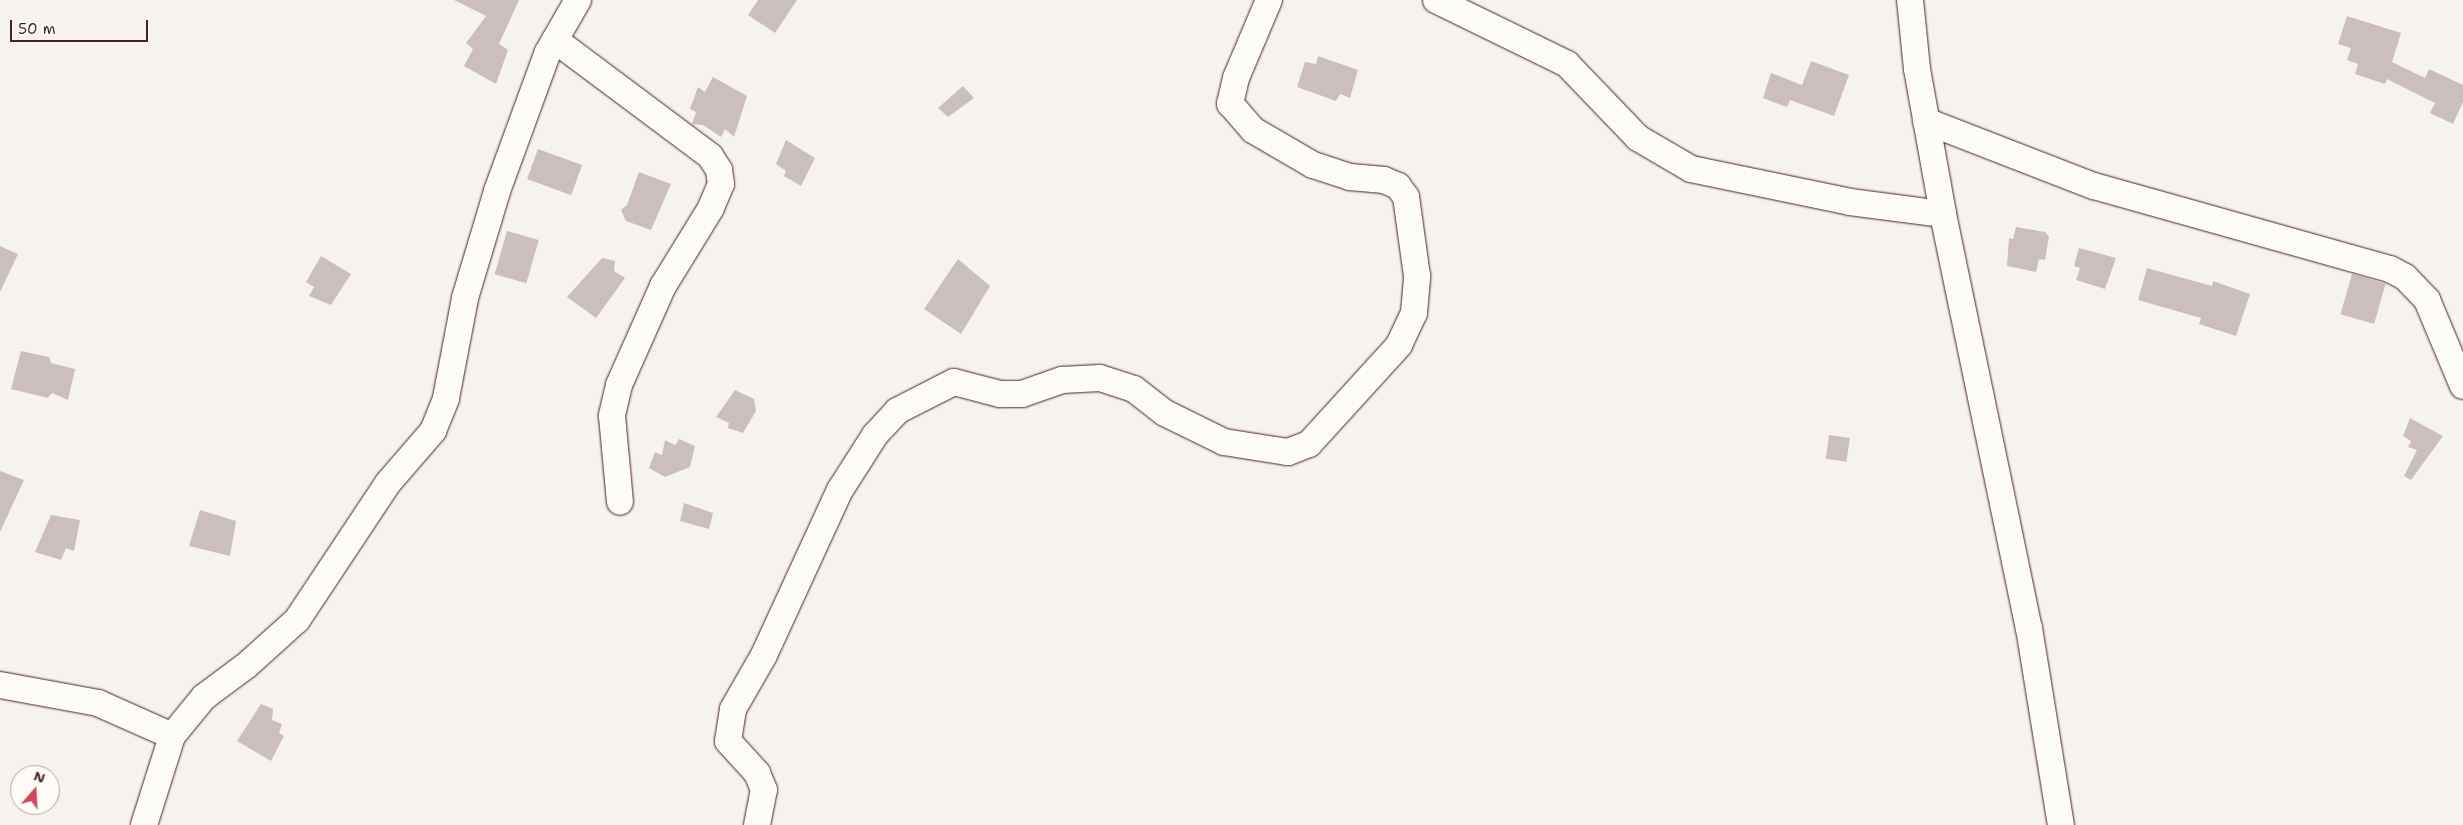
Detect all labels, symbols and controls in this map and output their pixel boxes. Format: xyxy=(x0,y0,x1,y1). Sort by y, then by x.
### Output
scale bar xyxy=(12,10,150,42)
text: 50 m xyxy=(18,19,56,39)
north arrow xyxy=(10,765,60,815)
text: N xyxy=(31,766,48,787)

